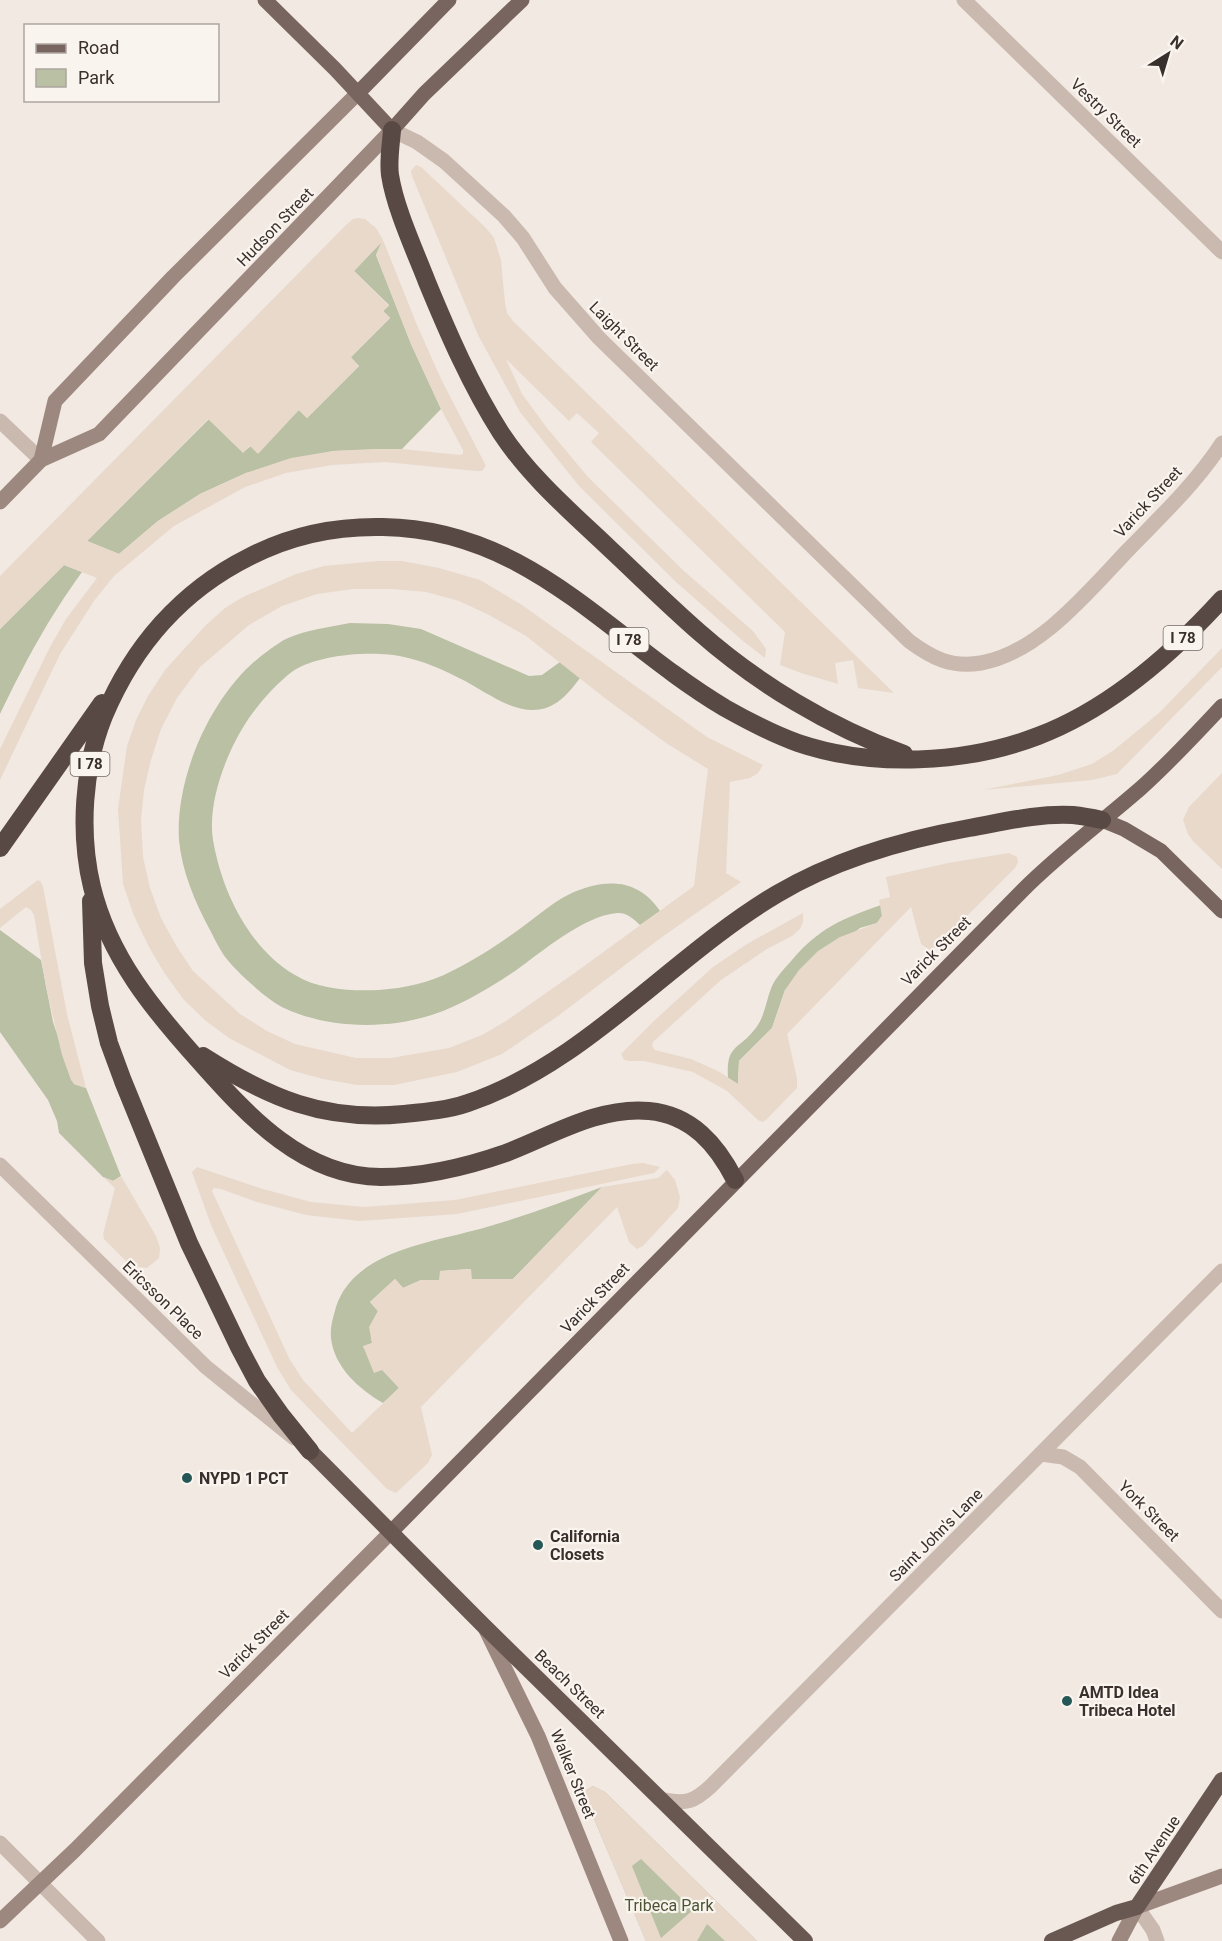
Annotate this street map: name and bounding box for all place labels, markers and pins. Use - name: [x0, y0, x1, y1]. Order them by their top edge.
- place label: NYPD 1 PCT: [199, 1469, 288, 1488]
- marker: NYPD 1 PCT: [180, 1471, 194, 1485]
- place label: California Closets: [550, 1527, 620, 1564]
- marker: California Closets: [531, 1538, 545, 1552]
- place label: AMTD Idea Tribeca Hotel: [1079, 1683, 1176, 1720]
- marker: AMTD Idea Tribeca Hotel: [1060, 1694, 1074, 1708]

